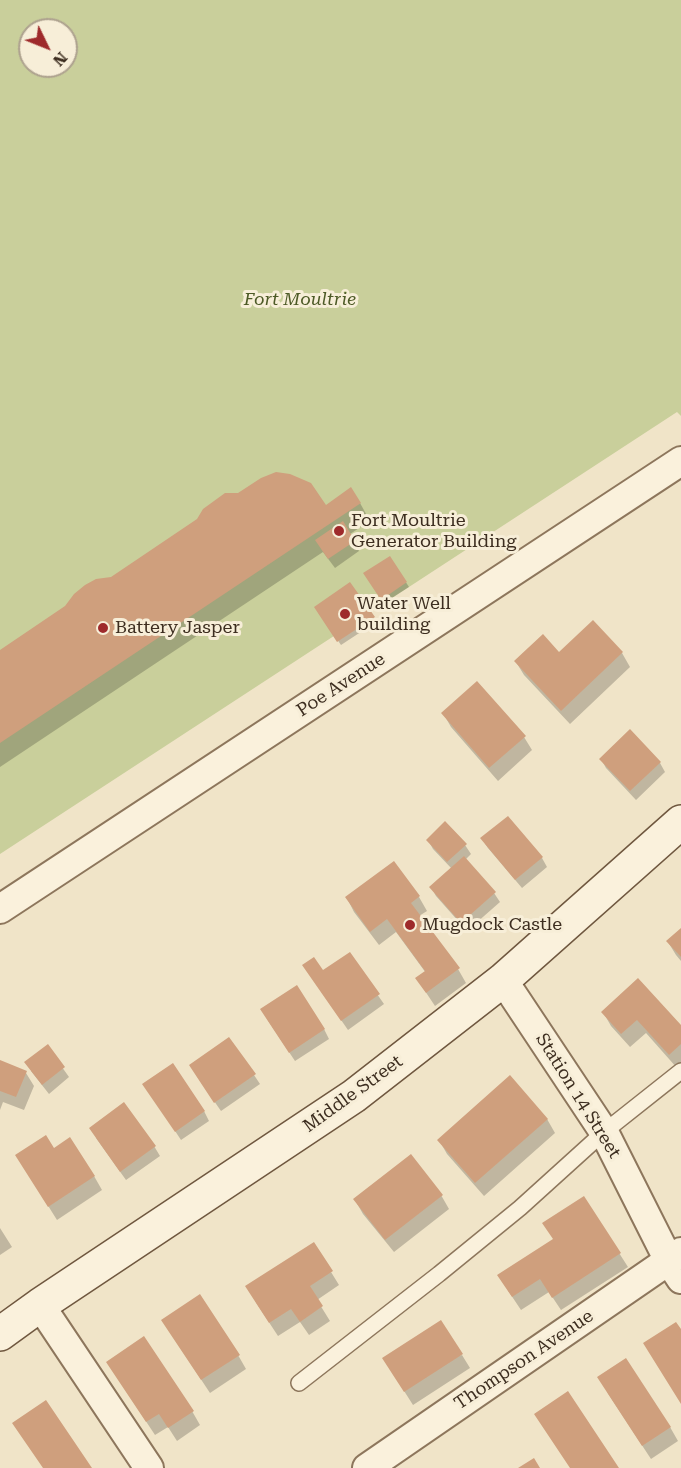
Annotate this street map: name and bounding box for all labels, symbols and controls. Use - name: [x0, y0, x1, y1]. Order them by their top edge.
- north arrow: [18, 18, 78, 78]
- text: N: [49, 48, 71, 70]
- park label: Fort Moultrie: [244, 289, 356, 311]
- place label: Fort Moultrie Generator Building: [351, 510, 517, 552]
- marker: Fort Moultrie Generator Building: [332, 524, 346, 538]
- place label: Water Well building: [357, 593, 451, 636]
- marker: Water Well building: [338, 607, 352, 621]
- place label: Battery Jasper: [115, 617, 240, 639]
- marker: Battery Jasper: [96, 621, 110, 635]
- street label: Poe Avenue: [293, 648, 389, 722]
- place label: Mugdock Castle: [422, 914, 562, 936]
- marker: Mugdock Castle: [403, 918, 417, 932]
- street label: Station 14 Street: [531, 1029, 625, 1163]
- street label: Middle Street: [299, 1051, 407, 1137]
- street label: Thompson Avenue: [450, 1305, 598, 1415]

